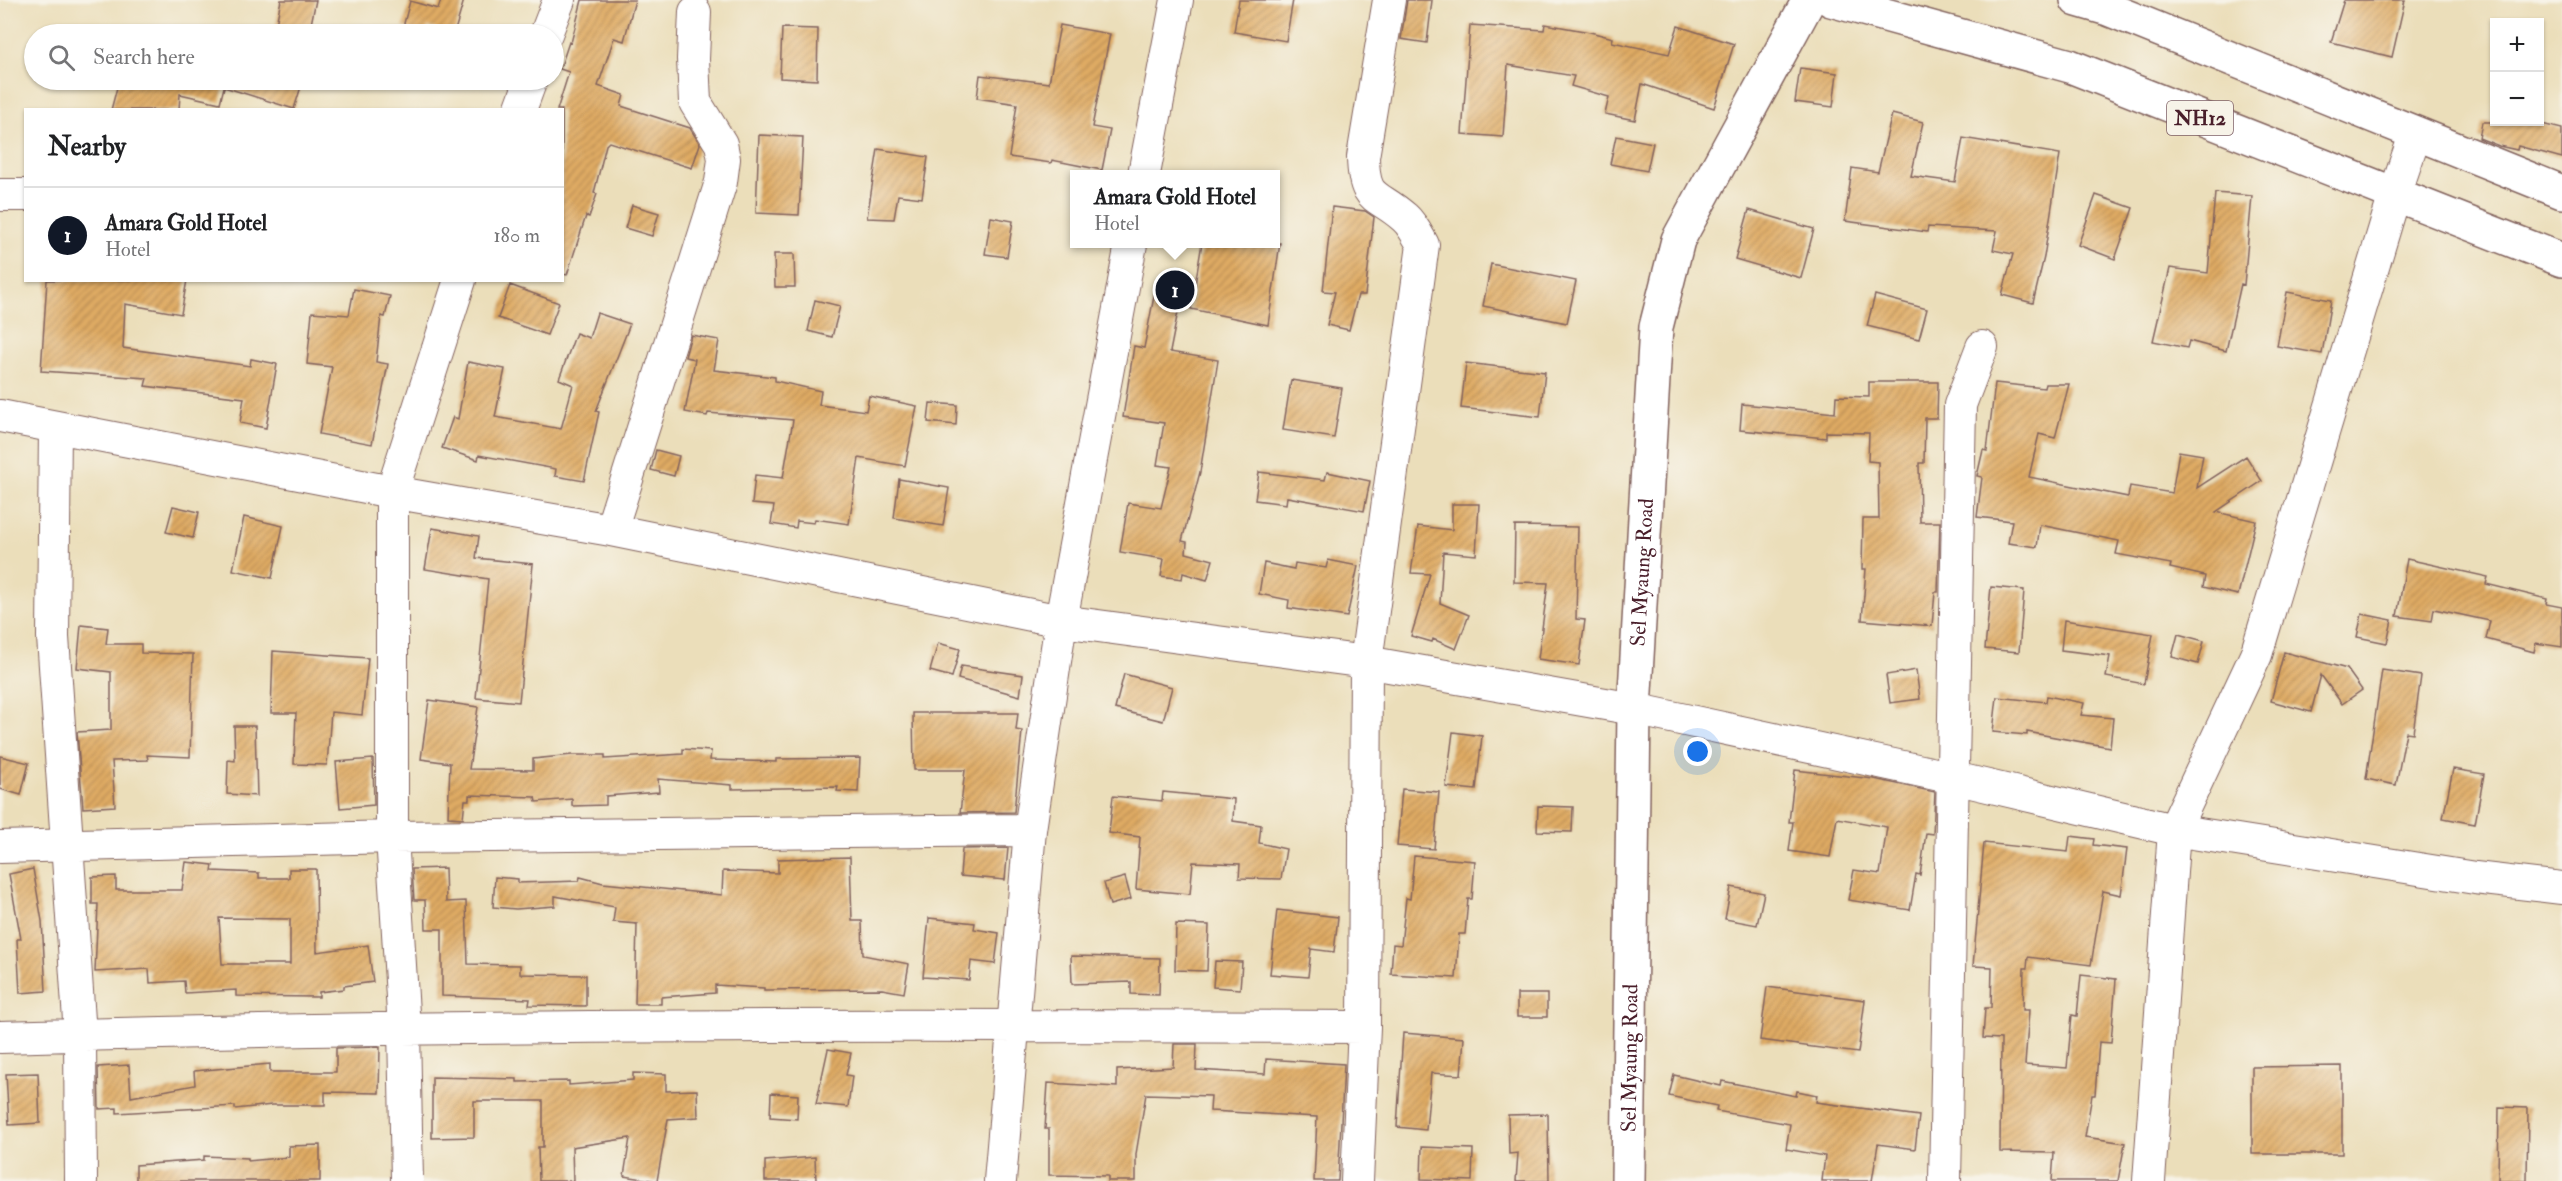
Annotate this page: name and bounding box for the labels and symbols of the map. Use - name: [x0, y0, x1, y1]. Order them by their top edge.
- road number: NH12: [2167, 101, 2233, 135]
- pin: 1: [1156, 268, 1194, 312]
- street label: Sel Myaung Road: [1624, 497, 1660, 647]
- your location: [1683, 737, 1712, 766]
- street label: Sel Myaung Road: [1615, 983, 1644, 1132]

